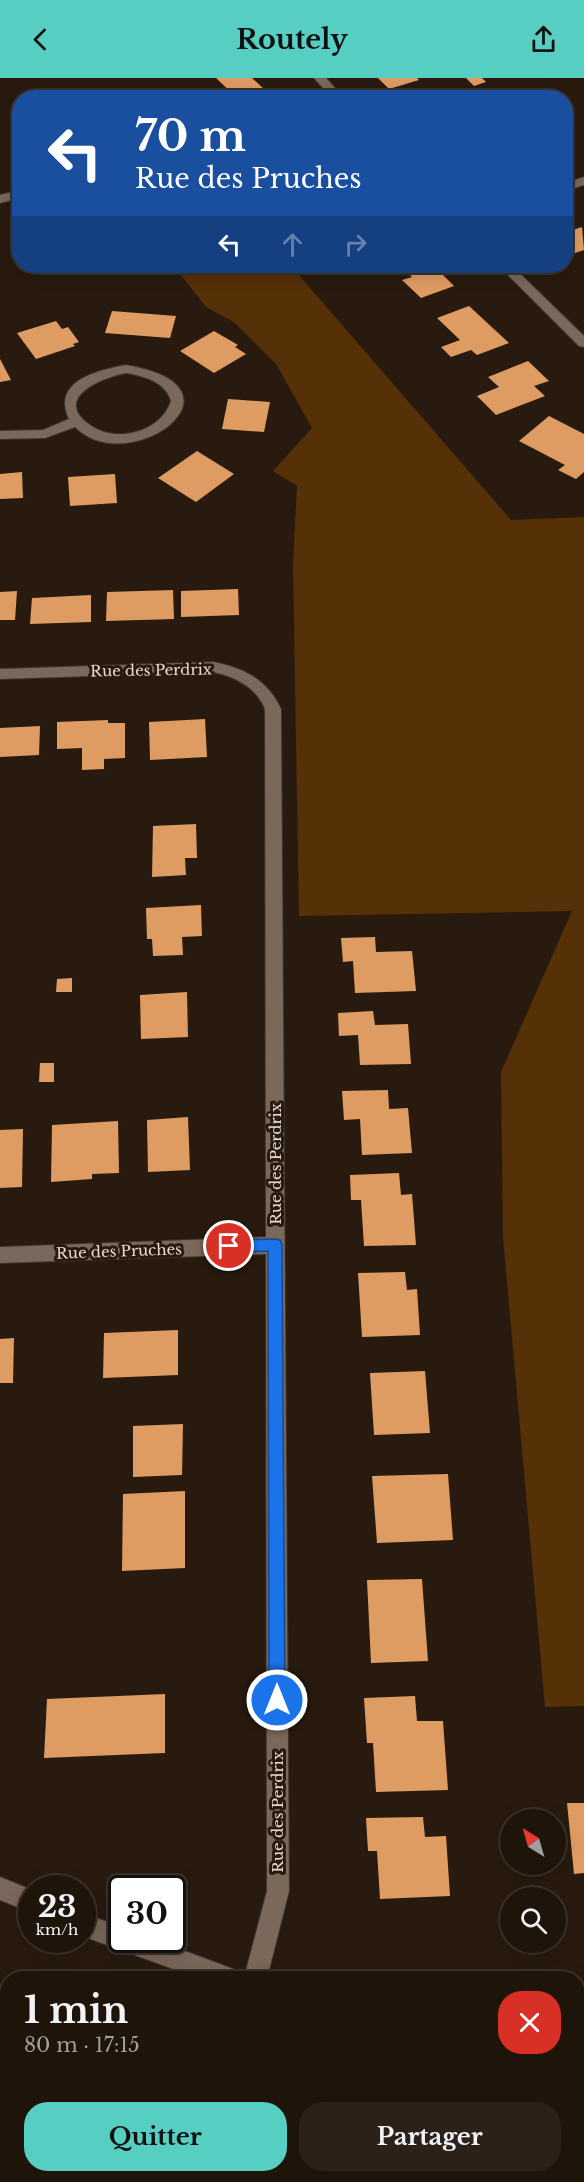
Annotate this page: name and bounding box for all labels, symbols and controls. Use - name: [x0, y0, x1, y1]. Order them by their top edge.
- icon: back: [24, 23, 57, 56]
- text: Routely: [236, 23, 348, 56]
- icon: share: [527, 23, 560, 56]
- text: 70 m: [135, 110, 246, 162]
- icon: left: [36, 114, 114, 192]
- text: Rue des Pruches: [135, 162, 362, 195]
- icon: left: [213, 228, 246, 261]
- icon: ahead: [276, 228, 309, 261]
- icon: right: [339, 228, 372, 261]
- street label: Rue des Perdrix: [90, 659, 212, 681]
- street label: Rue des Perdrix: [266, 1103, 285, 1225]
- pin: [203, 1220, 254, 1271]
- icon: arrive: [212, 1229, 245, 1262]
- street label: Rue des Pruches: [56, 1239, 182, 1263]
- position arrow: [245, 1668, 309, 1732]
- street label: Rue des Perdrix: [268, 1751, 287, 1873]
- north arrow: [500, 1809, 566, 1875]
- map controls: [500, 1809, 566, 1953]
- speed limit sign: 30: [108, 1875, 186, 1953]
- button: search: [500, 1887, 566, 1953]
- text: 23: [38, 1888, 76, 1925]
- text: km/h: [36, 1920, 78, 1939]
- text: 1 min: [24, 1988, 128, 2033]
- button: close: [498, 1991, 561, 2054]
- text: 80 m · 17:15: [24, 2033, 140, 2057]
- button: Quitter: [24, 2102, 287, 2171]
- button: Partager: [299, 2102, 561, 2171]

